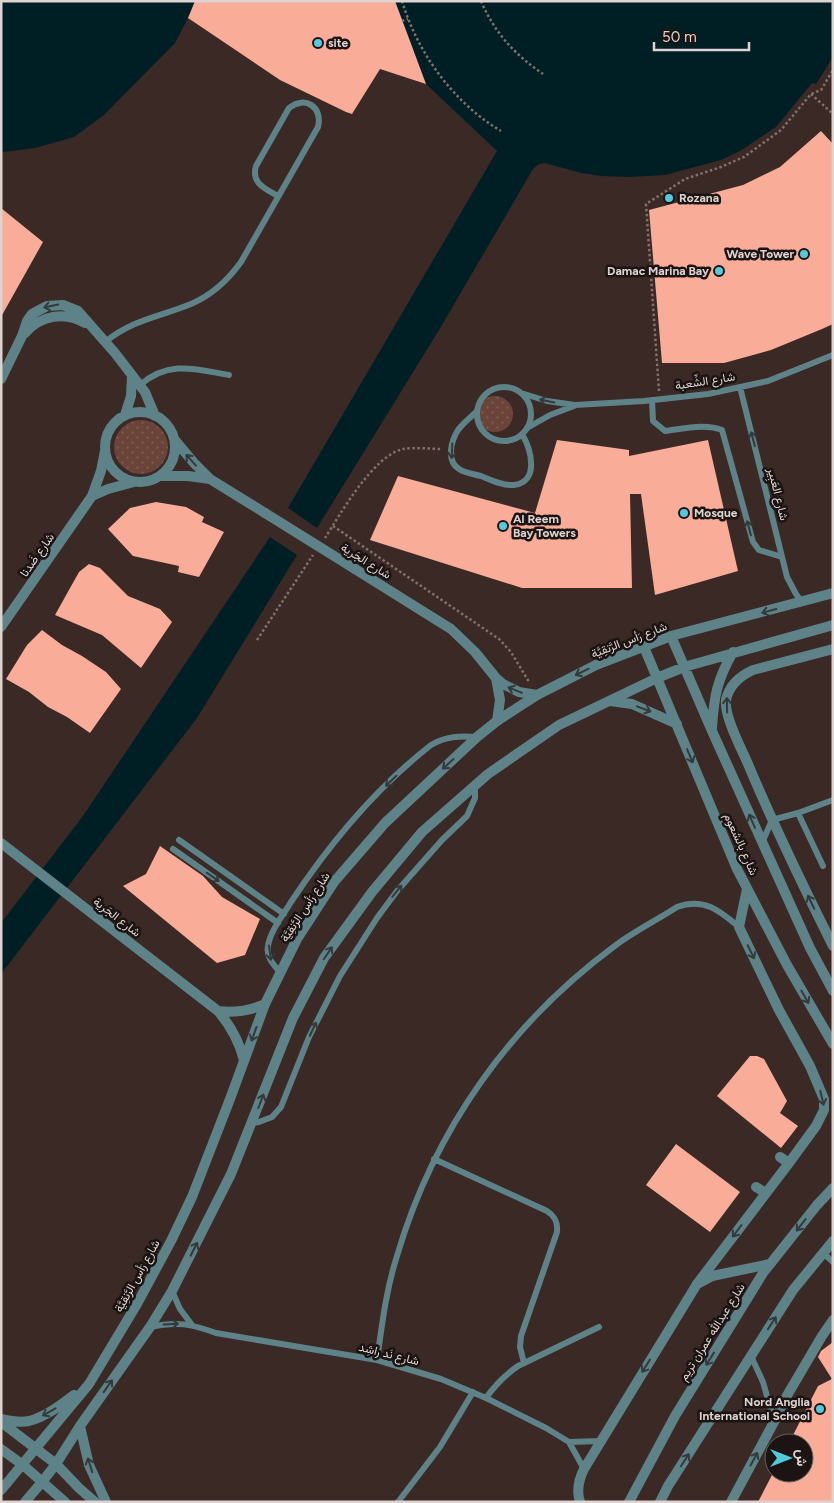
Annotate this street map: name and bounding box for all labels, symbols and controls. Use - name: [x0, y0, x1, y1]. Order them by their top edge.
- scale bar: [654, 20, 749, 52]
- text: 50 m: [662, 28, 697, 46]
- place label: site: [328, 36, 348, 50]
- marker: site: [312, 37, 324, 49]
- place label: Rozana: [679, 191, 719, 205]
- marker: Rozana: [663, 192, 675, 204]
- place label: Wave Tower: [727, 247, 794, 261]
- marker: Wave Tower: [798, 248, 810, 260]
- place label: Damac Marina Bay: [607, 264, 709, 278]
- marker: Damac Marina Bay: [713, 265, 725, 277]
- one-way arrow: [43, 302, 59, 312]
- street label: شارع الشِّعبة: [674, 368, 736, 395]
- one-way arrow: [540, 396, 556, 405]
- one-way arrow: [748, 432, 757, 448]
- one-way arrow: [447, 442, 456, 458]
- one-way arrow: [186, 453, 197, 466]
- street label: شارع العَبِير: [763, 465, 791, 522]
- place label: Mosque: [694, 506, 738, 520]
- marker: Mosque: [678, 507, 690, 519]
- place label: Al Reem Bay Towers: [513, 512, 576, 540]
- marker: Al Reem Bay Towers: [497, 520, 509, 532]
- one-way arrow: [743, 520, 753, 536]
- street label: شارع ضَدنا: [17, 530, 59, 581]
- street label: شارع الجَرية: [337, 540, 394, 584]
- one-way arrow: [761, 606, 777, 616]
- street label: شارع رَأس الرَّنقِيَّة: [589, 619, 670, 663]
- one-way arrow: [575, 668, 590, 678]
- one-way arrow: [508, 684, 523, 694]
- one-way arrow: [722, 698, 732, 714]
- one-way arrow: [636, 705, 651, 715]
- one-way arrow: [686, 748, 695, 763]
- one-way arrow: [442, 758, 455, 769]
- one-way arrow: [385, 775, 398, 787]
- street label: شارع بالشعوم: [719, 811, 761, 878]
- one-way arrow: [747, 814, 756, 829]
- street label: شارع رَأس الرَّنقِيَّة: [277, 869, 334, 946]
- one-way arrow: [205, 872, 219, 882]
- one-way arrow: [392, 885, 403, 898]
- street label: شارع الجَرية: [89, 894, 143, 941]
- one-way arrow: [806, 895, 816, 910]
- one-way arrow: [747, 944, 757, 959]
- one-way arrow: [265, 945, 275, 961]
- one-way arrow: [323, 946, 333, 960]
- one-way arrow: [801, 990, 811, 1004]
- one-way arrow: [308, 1022, 318, 1037]
- one-way arrow: [249, 1026, 258, 1042]
- one-way arrow: [818, 1089, 827, 1105]
- one-way arrow: [257, 1094, 266, 1109]
- one-way arrow: [796, 1218, 807, 1231]
- one-way arrow: [732, 1224, 742, 1238]
- street label: شارع رَأس الرَّنقِيَّة: [111, 1237, 164, 1315]
- one-way arrow: [190, 1242, 199, 1257]
- street label: شارع عبدالله عمران تريم: [676, 1281, 749, 1384]
- one-way arrow: [767, 1316, 778, 1330]
- one-way arrow: [163, 1319, 179, 1328]
- street label: شارع نَد راشِد: [357, 1340, 421, 1370]
- one-way arrow: [705, 1351, 715, 1365]
- one-way arrow: [641, 1359, 651, 1373]
- one-way arrow: [103, 1380, 113, 1394]
- place label: Nord Anglia International School: [699, 1395, 810, 1423]
- marker: Nord Anglia International School: [814, 1403, 826, 1415]
- one-way arrow: [42, 1407, 56, 1417]
- north arrow: [764, 1433, 814, 1483]
- text: ش: [793, 1450, 810, 1467]
- one-way arrow: [750, 1452, 759, 1467]
- one-way arrow: [680, 1453, 690, 1467]
- one-way arrow: [85, 1458, 94, 1474]

